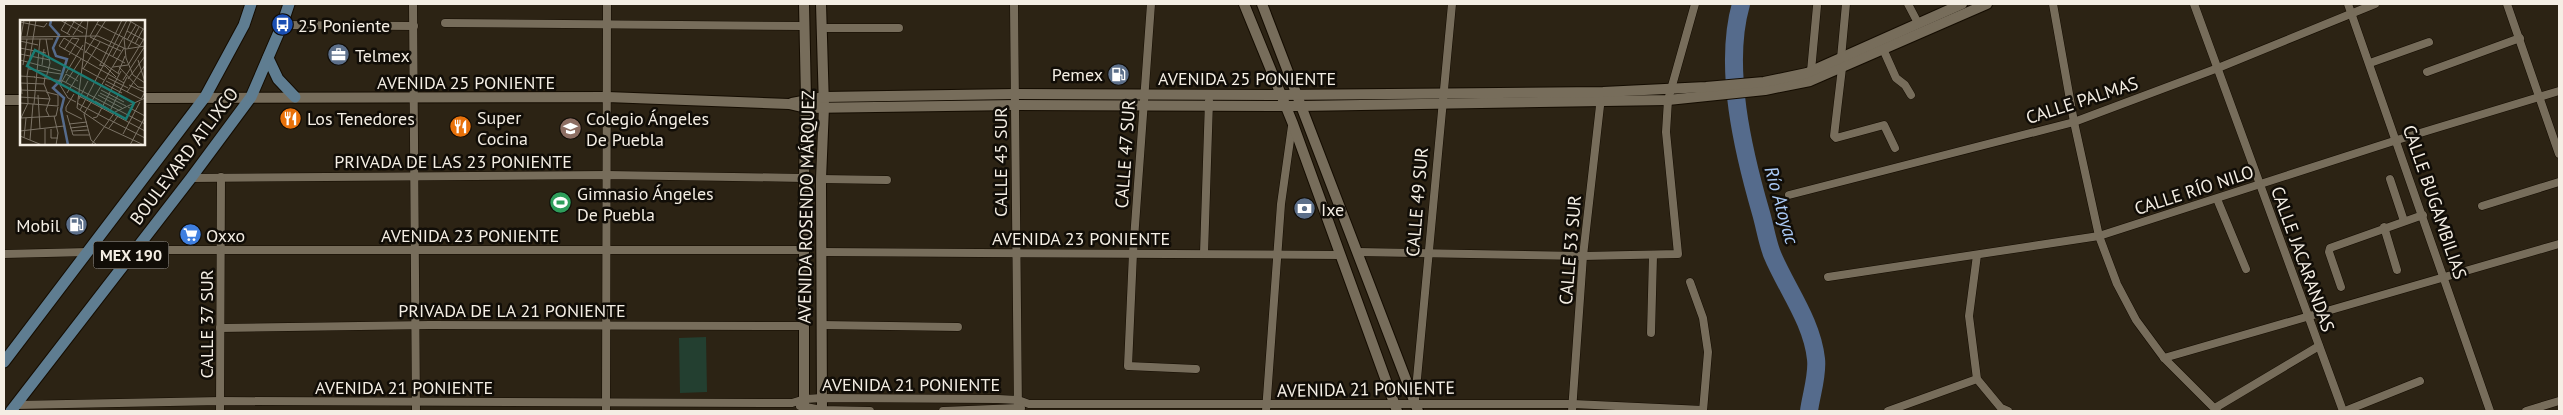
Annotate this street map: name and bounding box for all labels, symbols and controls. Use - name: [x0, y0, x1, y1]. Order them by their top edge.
- bus stop icon: 25 Poniente: [270, 13, 294, 37]
- place label: 25 Poniente: [298, 14, 390, 37]
- inset map: [20, 20, 145, 145]
- office icon: Telmex: [327, 43, 351, 67]
- place label: Telmex: [355, 44, 410, 67]
- fuel station icon: Pemex: [1107, 62, 1131, 86]
- place label: Pemex: [1052, 63, 1103, 86]
- street label: AVENIDA 25 PONIENTE: [1158, 67, 1336, 90]
- street label: AVENIDA 25 PONIENTE: [377, 71, 555, 94]
- street label: CALLE PALMAS: [2023, 71, 2141, 129]
- street label: BOULEVARD ATLIXCO: [125, 83, 243, 229]
- street label: AVENIDA ROSENDO MÁRQUEZ: [792, 90, 820, 324]
- street label: CALLE 47 SUR: [1110, 99, 1140, 209]
- restaurant icon: Los Tenedores: [279, 106, 303, 130]
- place label: Super Cocina: [477, 106, 528, 150]
- place label: Los Tenedores: [307, 107, 415, 130]
- place label: Colegio Ángeles De Puebla: [586, 107, 709, 151]
- street label: CALLE 45 SUR: [989, 107, 1012, 217]
- restaurant icon: Super Cocina: [449, 115, 473, 139]
- school or university icon: Colegio Ángeles De Puebla: [558, 116, 582, 140]
- street label: CALLE BUGAMBILIAS: [2398, 122, 2472, 282]
- street label: CALLE 49 SUR: [1401, 146, 1433, 258]
- street label: PRIVADA DE LAS 23 PONIENTE: [334, 150, 572, 173]
- street label: CALLE RÍO NILO: [2131, 160, 2257, 220]
- water label: Río Atoyac: [1759, 163, 1805, 248]
- place label: Gimnasio Ángeles De Puebla: [577, 182, 714, 226]
- street label: CALLE JACARANDAS: [2266, 183, 2340, 335]
- sports icon: Gimnasio Ángeles De Puebla: [549, 191, 573, 215]
- street label: CALLE 53 SUR: [1554, 194, 1586, 306]
- bank icon: Ixe: [1293, 197, 1317, 221]
- place label: Ixe: [1321, 198, 1344, 221]
- fuel station icon: Mobil: [64, 213, 88, 237]
- place label: Mobil: [16, 214, 61, 237]
- supermarket icon: Oxxo: [178, 223, 202, 247]
- place label: Oxxo: [206, 224, 245, 247]
- street label: AVENIDA 23 PONIENTE: [381, 224, 559, 247]
- street label: AVENIDA 23 PONIENTE: [992, 227, 1170, 250]
- road number: MEX 190: [94, 242, 168, 268]
- street label: CALLE 37 SUR: [195, 269, 218, 378]
- street label: PRIVADA DE LA 21 PONIENTE: [398, 299, 626, 322]
- street label: AVENIDA 21 PONIENTE: [822, 373, 1000, 396]
- street label: AVENIDA 21 PONIENTE: [315, 376, 493, 399]
- street label: AVENIDA 21 PONIENTE: [1277, 376, 1455, 402]

